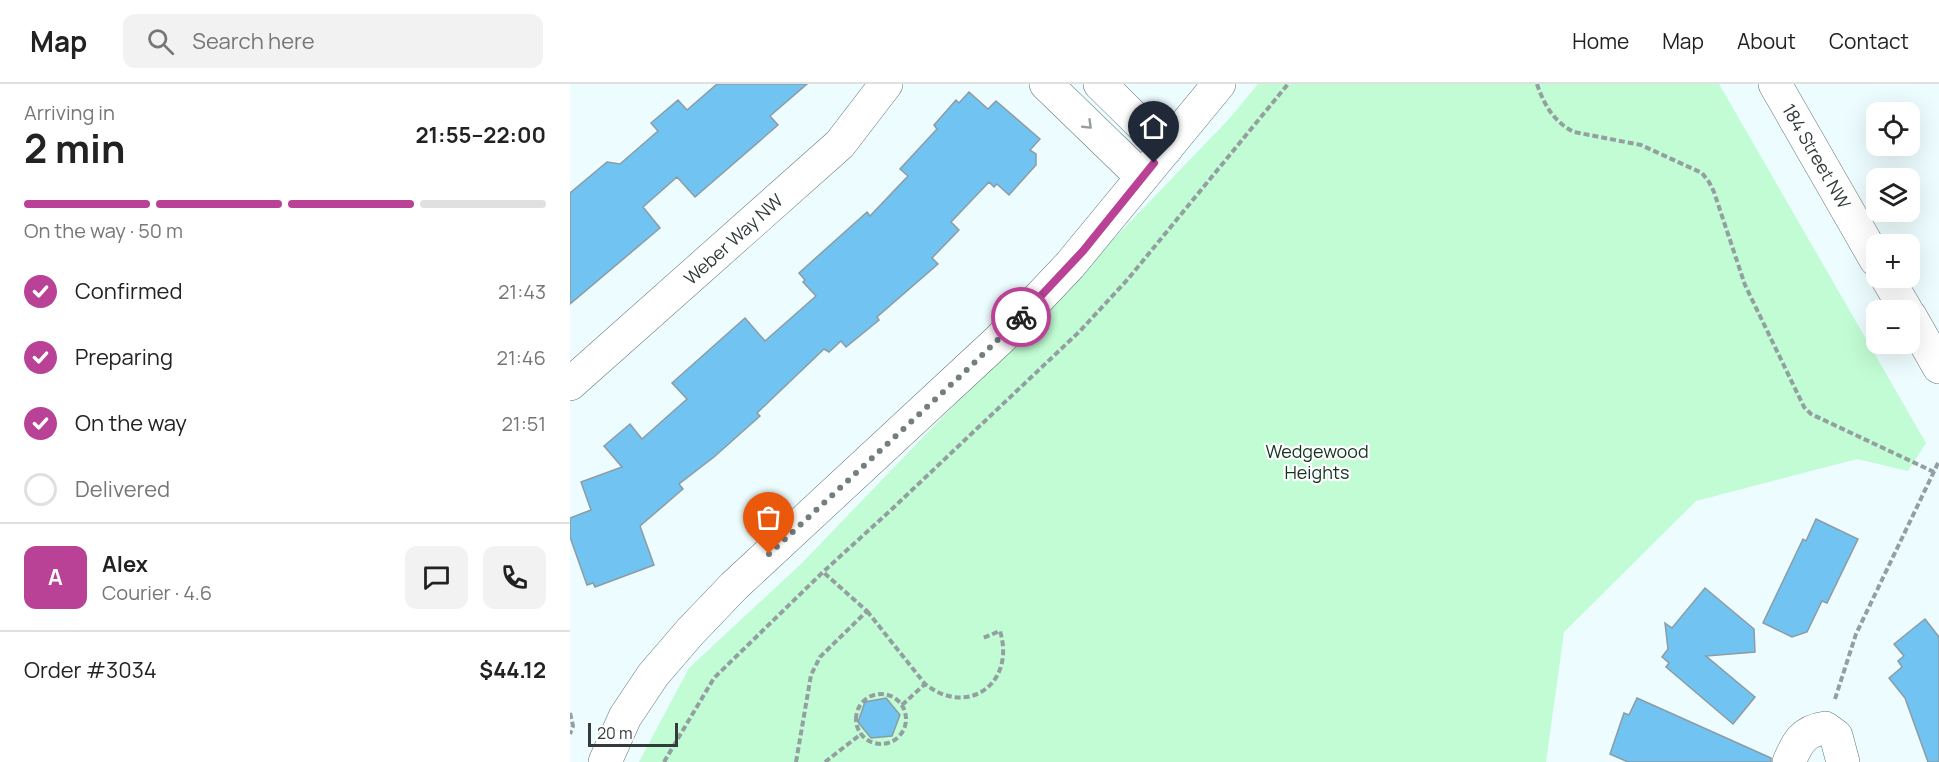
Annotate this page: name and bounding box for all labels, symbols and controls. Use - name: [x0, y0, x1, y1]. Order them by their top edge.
- search box: [123, 14, 543, 68]
- text: Map: [30, 22, 87, 60]
- icon: search: [144, 25, 177, 58]
- text: Search here: [192, 26, 315, 56]
- text: Home: [1572, 27, 1629, 55]
- text: Map: [1662, 27, 1704, 55]
- text: About: [1737, 27, 1796, 55]
- text: Contact: [1829, 27, 1909, 55]
- text: Arriving in: [24, 99, 115, 126]
- street label: 184 Street NW: [1777, 99, 1857, 213]
- pin: [1128, 101, 1179, 163]
- map controls: [1866, 102, 1920, 354]
- button: locate: [1866, 102, 1920, 156]
- icon: home: [1137, 110, 1170, 143]
- one-way arrow: [1081, 117, 1092, 128]
- text: 21:55–22:00: [415, 120, 546, 150]
- text: 2 min: [24, 121, 125, 175]
- button: layers: [1866, 168, 1920, 222]
- street label: Weber Way NW: [678, 188, 788, 290]
- text: On the way · 50 m: [24, 217, 183, 244]
- button: +: [1866, 234, 1920, 288]
- icon: check: [24, 275, 57, 308]
- text: Confirmed: [75, 276, 183, 306]
- text: 21:43: [498, 278, 546, 305]
- courier: [991, 287, 1051, 347]
- button: −: [1866, 300, 1920, 354]
- icon: bike: [1005, 301, 1038, 334]
- icon: check: [24, 341, 57, 374]
- text: Preparing: [75, 342, 173, 372]
- text: 21:46: [497, 344, 546, 371]
- icon: check: [24, 407, 57, 440]
- text: On the way: [75, 408, 187, 438]
- text: 21:51: [501, 410, 546, 437]
- park label: Wedgewood Heights: [1265, 439, 1369, 484]
- text: Delivered: [75, 474, 170, 504]
- pin: [743, 492, 794, 554]
- icon: bag: [752, 501, 785, 534]
- button: chat: [405, 546, 468, 609]
- button: phone: [483, 546, 546, 609]
- text: Alex: [102, 549, 148, 579]
- text: A: [48, 562, 63, 592]
- text: Courier · 4.6: [102, 579, 212, 606]
- text: Order #3034: [24, 655, 157, 685]
- text: $44.12: [479, 655, 546, 685]
- scale bar: [588, 720, 678, 748]
- text: 20 m: [597, 722, 633, 744]

